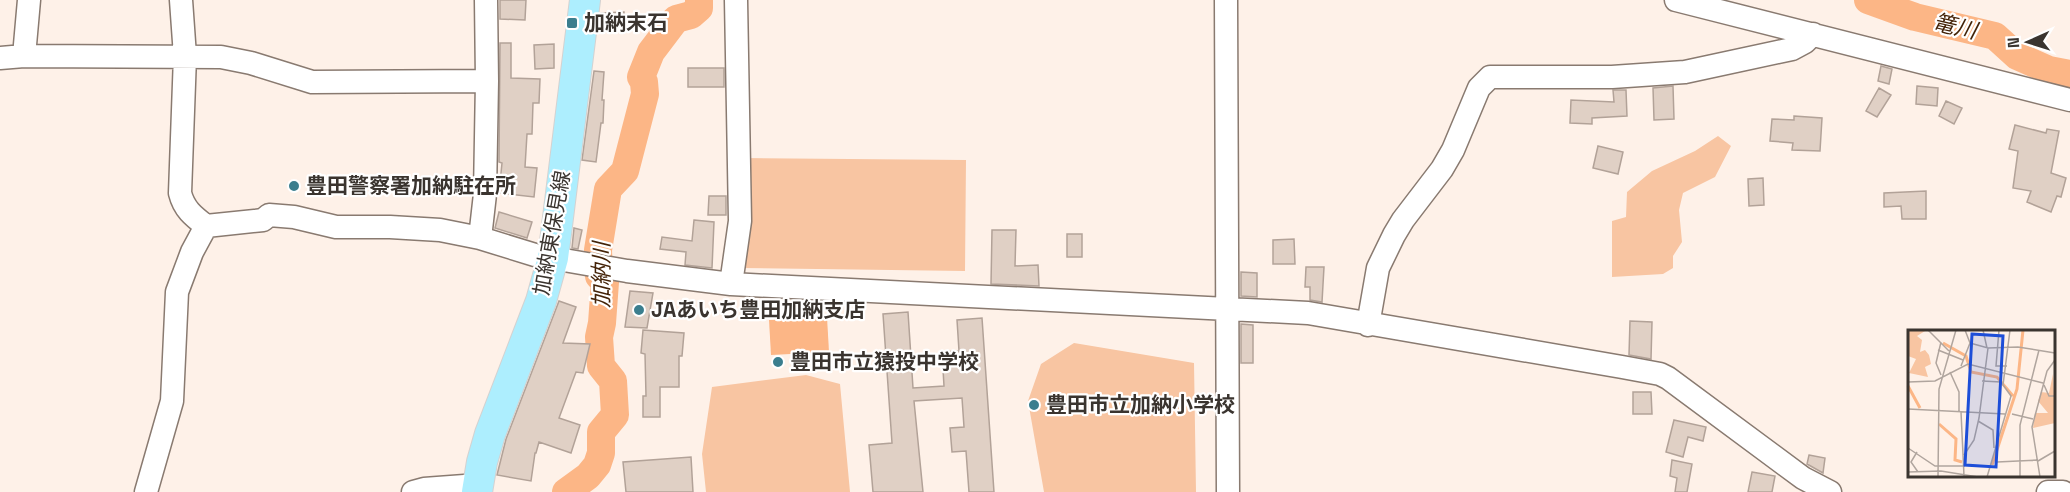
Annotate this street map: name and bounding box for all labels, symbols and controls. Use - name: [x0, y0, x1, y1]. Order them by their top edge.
- water label: 篭川: [1930, 7, 1982, 45]
- place label: 加納末石: [584, 9, 668, 36]
- north arrow: [1998, 12, 2058, 72]
- marker: 加納末石: [565, 16, 579, 30]
- text: N: [2003, 37, 2024, 49]
- street label: 加納東保見線: [527, 169, 576, 297]
- place label: 豊田警察署加納駐在所: [306, 172, 516, 199]
- marker: 豊田警察署加納駐在所: [287, 179, 301, 193]
- water label: 加納川: [587, 240, 615, 308]
- place label: JAあいち豊田加納支店: [651, 296, 865, 323]
- marker: JAあいち豊田加納支店: [632, 303, 646, 317]
- inset map: [1908, 330, 2055, 477]
- place label: 豊田市立猿投中学校: [790, 348, 979, 375]
- marker: 豊田市立猿投中学校: [771, 355, 785, 369]
- place label: 豊田市立加納小学校: [1046, 391, 1235, 418]
- marker: 豊田市立加納小学校: [1027, 398, 1041, 412]

